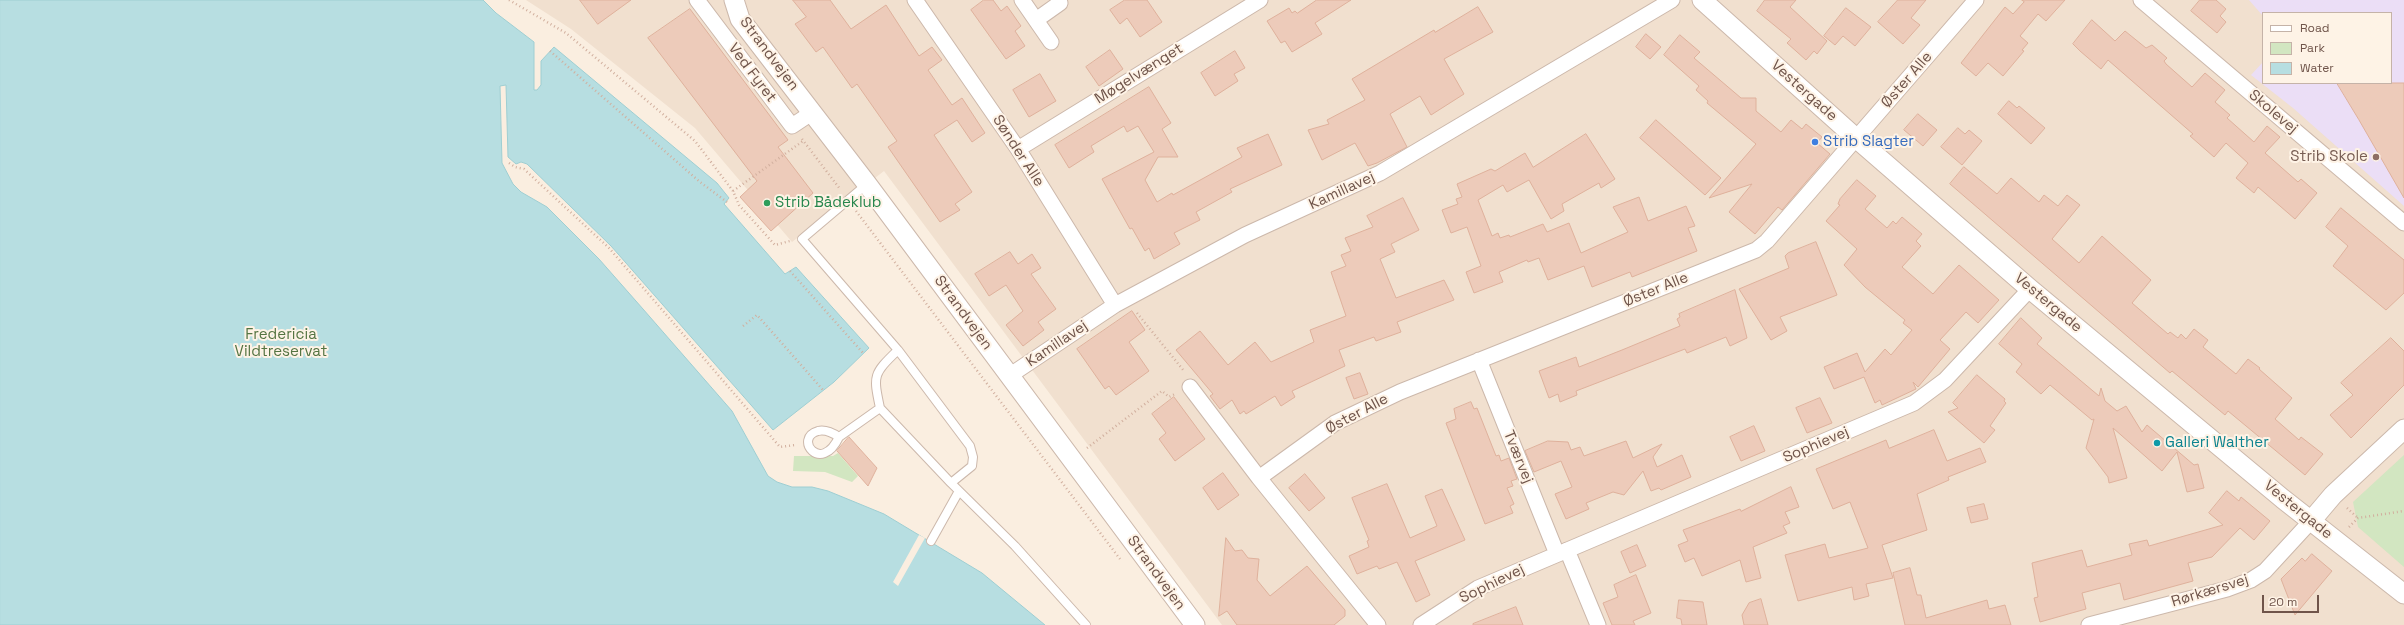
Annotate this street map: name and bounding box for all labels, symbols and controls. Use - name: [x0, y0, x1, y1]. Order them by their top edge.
- legend: [2262, 12, 2392, 84]
- street label: Strandvejen: [736, 14, 802, 94]
- text: Road: [2300, 20, 2329, 36]
- street label: Ved Fyret: [724, 40, 780, 106]
- street label: Møgelvænget: [1092, 40, 1186, 108]
- text: Park: [2300, 40, 2325, 56]
- street label: Øster Alle: [1878, 48, 1936, 112]
- street label: Vestergade: [1767, 57, 1841, 125]
- text: Water: [2300, 60, 2334, 76]
- street label: Skolevej: [2245, 86, 2301, 138]
- street label: Sønder Alle: [988, 112, 1048, 190]
- place label: Strib Slagter: [1823, 133, 1914, 151]
- marker: Strib Slagter: [1810, 137, 1820, 147]
- place label: Strib Skole: [2290, 148, 2368, 166]
- marker: Strib Skole: [2371, 152, 2381, 162]
- street label: Kamillavej: [1306, 168, 1378, 214]
- place label: Strib Bådeklub: [775, 194, 881, 212]
- marker: Strib Bådeklub: [762, 198, 772, 208]
- street label: Øster Alle: [1621, 269, 1691, 311]
- street label: Vestergade: [2010, 269, 2086, 337]
- street label: Strandvejen: [930, 272, 996, 354]
- street label: Kamillavej: [1023, 317, 1091, 371]
- park label: Fredericia Vildtreservat: [235, 326, 327, 361]
- street label: Øster Alle: [1323, 390, 1391, 438]
- street label: Sophievej: [1780, 423, 1852, 467]
- street label: Tværvej: [1499, 428, 1537, 486]
- place label: Galleri Walther: [2165, 434, 2269, 452]
- marker: Galleri Walther: [2152, 438, 2162, 448]
- street label: Vestergade: [2260, 477, 2336, 543]
- street label: Strandvejen: [1123, 532, 1189, 614]
- street label: Sophievej: [1457, 561, 1527, 607]
- street label: Rørkærsvej: [2169, 571, 2251, 611]
- scale bar: [2264, 587, 2321, 613]
- text: 20 m: [2269, 594, 2297, 610]

